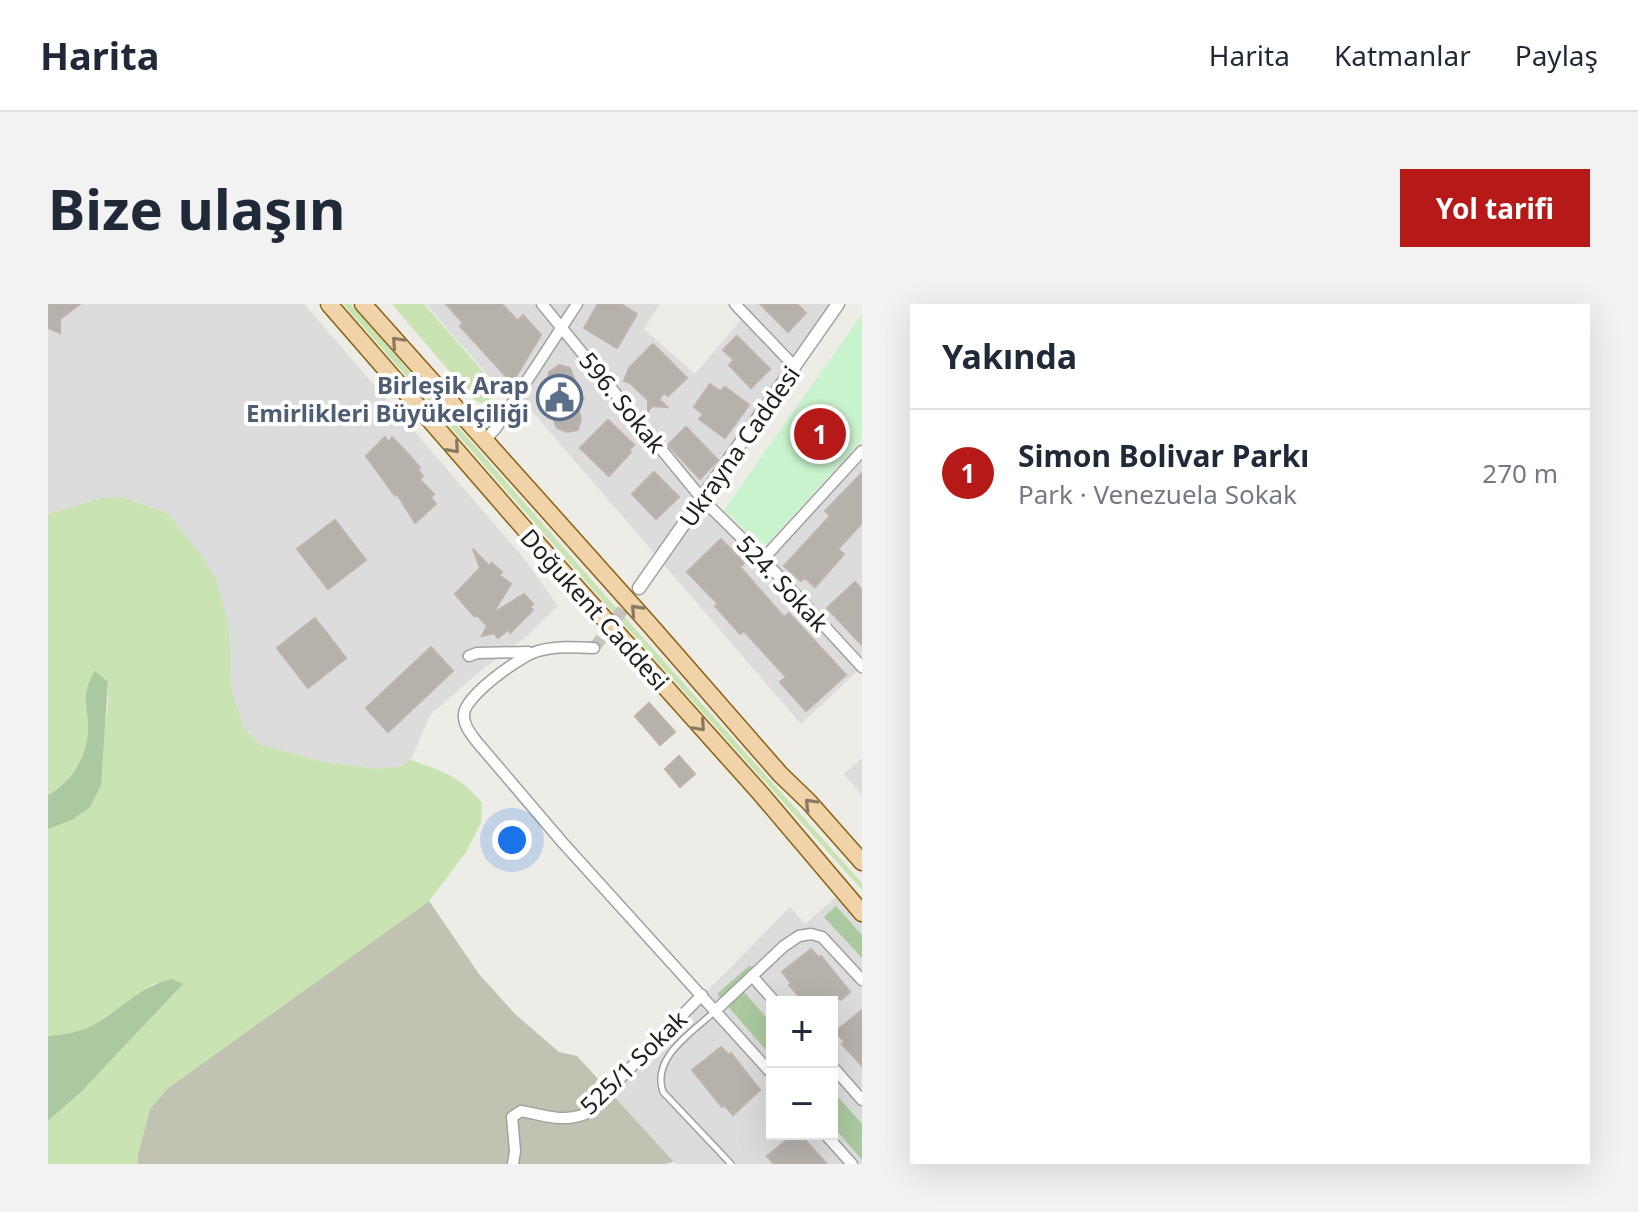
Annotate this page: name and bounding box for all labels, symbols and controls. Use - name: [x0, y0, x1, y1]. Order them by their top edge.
- text: Harita: [40, 29, 159, 81]
- text: Harita: [1209, 36, 1290, 74]
- text: Katmanlar: [1334, 36, 1471, 74]
- text: Paylaş: [1515, 36, 1598, 74]
- button: Yol tarifi: [1400, 169, 1590, 247]
- text: Bize ulaşın: [48, 170, 345, 246]
- text: Yakında: [942, 333, 1077, 379]
- one-way arrow: [392, 337, 406, 352]
- street label: 596. Sokak: [572, 345, 674, 459]
- street label: Ukrayna Caddesi: [671, 359, 807, 533]
- place label: Birleşik Arap Emirlikleri Büyükelçiliği: [246, 368, 529, 429]
- public building icon: Birleşik Arap Emirlikleri Büyükelçiliği: [536, 374, 584, 422]
- pin: 1: [794, 404, 846, 464]
- text: Simon Bolivar Parkı: [1018, 435, 1309, 476]
- one-way arrow: [444, 438, 459, 453]
- text: 1: [961, 455, 975, 491]
- text: 270 m: [1482, 455, 1558, 491]
- text: Park · Venezuela Sokak: [1018, 476, 1297, 512]
- street label: Doğukent Caddesi: [513, 521, 677, 697]
- street label: 524. Sokak: [730, 528, 836, 639]
- one-way arrow: [632, 605, 646, 620]
- one-way arrow: [690, 717, 705, 732]
- one-way arrow: [804, 799, 819, 813]
- your location: [492, 820, 532, 860]
- map controls: [766, 996, 838, 1140]
- button: +: [766, 996, 838, 1068]
- street label: 525/1 Sokak: [572, 1002, 694, 1121]
- button: −: [766, 1068, 838, 1140]

